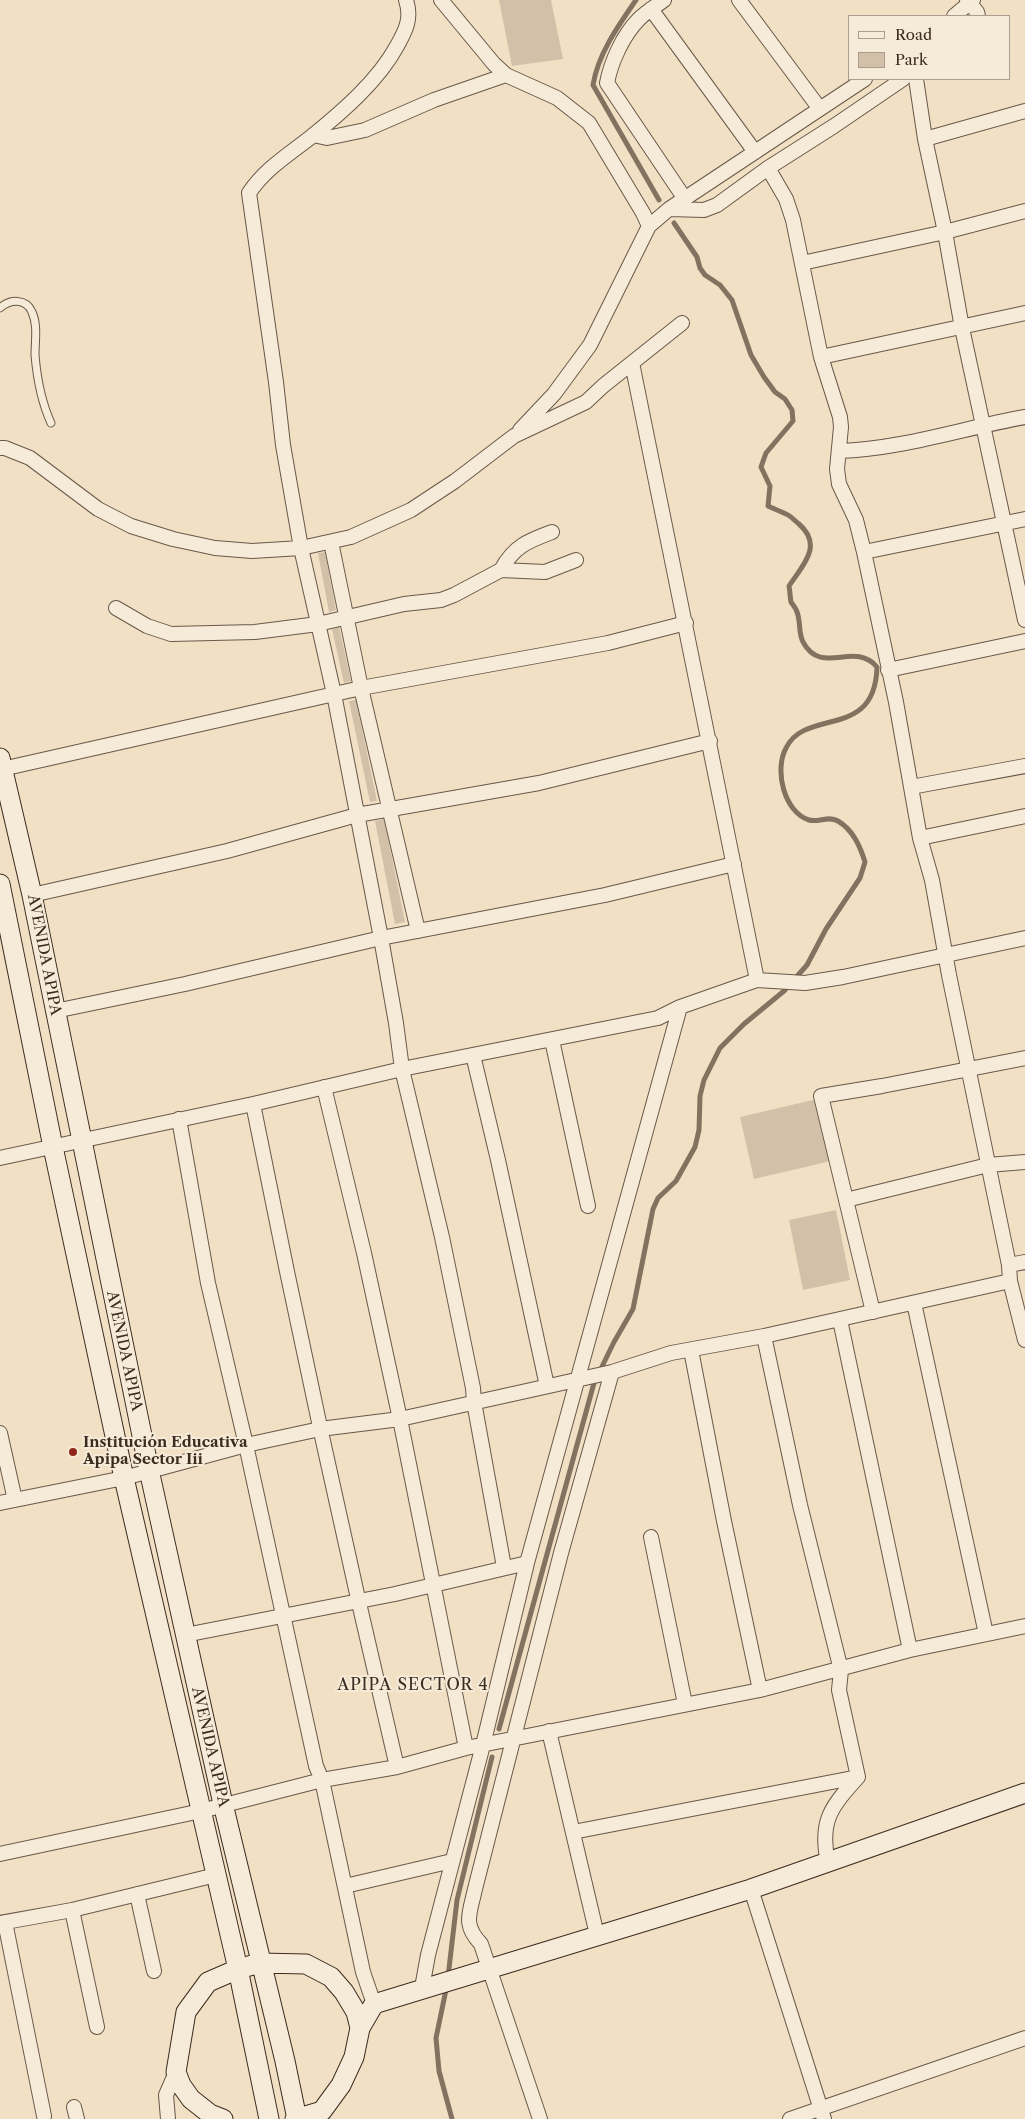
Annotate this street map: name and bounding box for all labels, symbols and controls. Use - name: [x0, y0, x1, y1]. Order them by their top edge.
- legend: [848, 15, 1010, 80]
- text: Road: [895, 25, 932, 44]
- text: Park: [895, 50, 928, 69]
- street label: AVENIDA APIPA: [23, 893, 65, 1017]
- street label: AVENIDA APIPA: [102, 1289, 146, 1413]
- place label: Institución Educativa Apipa Sector Iii: [83, 1434, 248, 1469]
- marker: Institución Educativa Apipa Sector Iii: [67, 1446, 79, 1458]
- district label: APIPA SECTOR 4: [336, 1675, 490, 1695]
- street label: AVENIDA APIPA: [187, 1685, 233, 1809]

